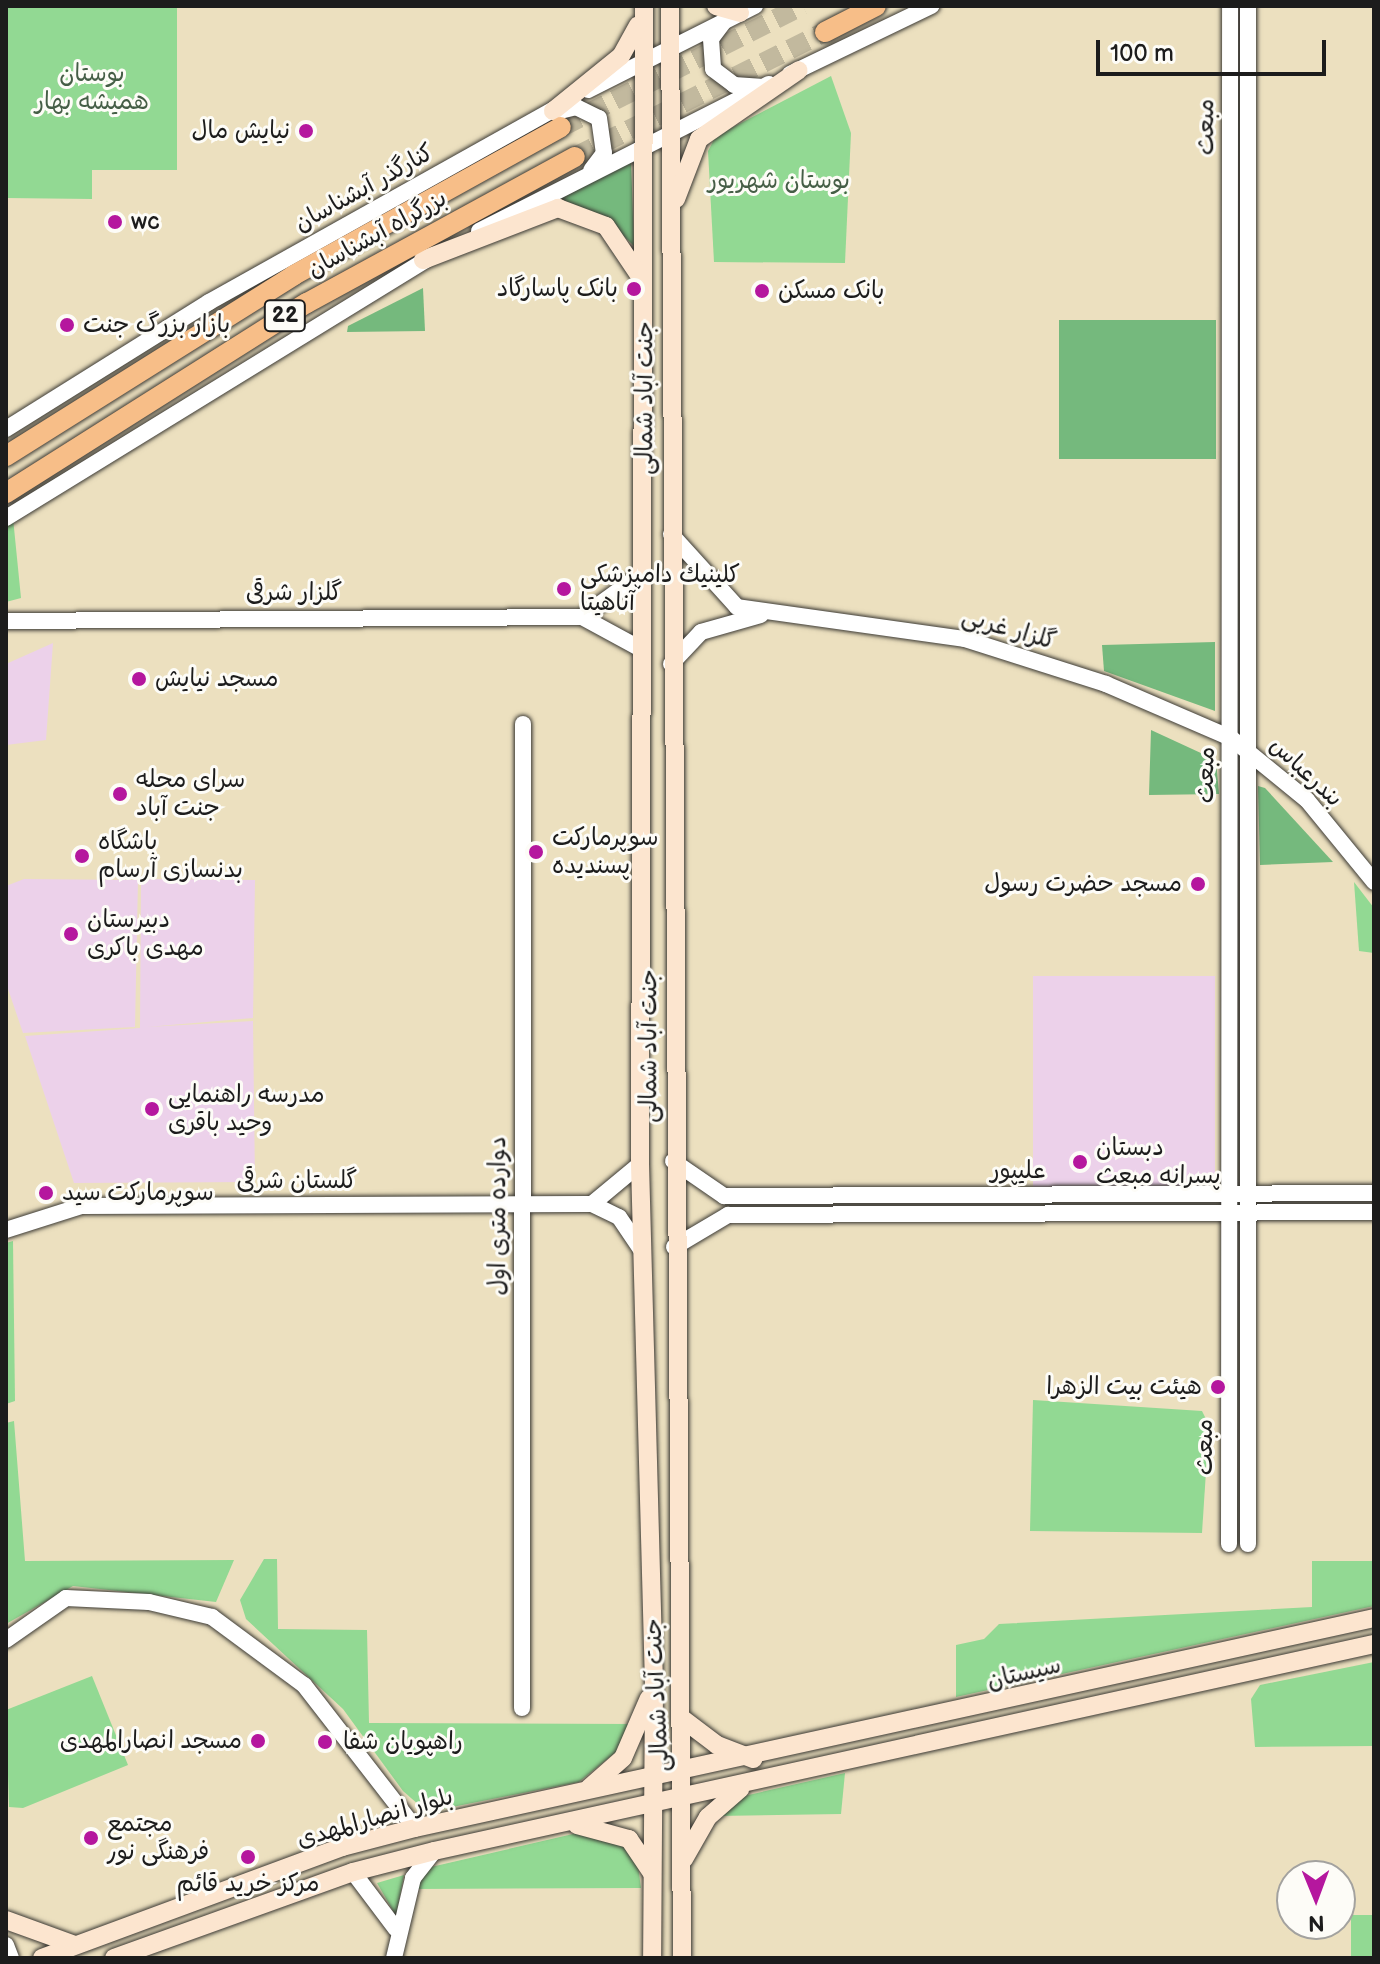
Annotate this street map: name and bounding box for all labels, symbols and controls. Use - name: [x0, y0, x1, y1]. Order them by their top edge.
- scale bar: [1100, 24, 1330, 74]
- text: 100 m: [1110, 39, 1174, 68]
- park label: بوستان همیشه بهار: [35, 60, 149, 116]
- street label: مبعث: [1192, 99, 1220, 155]
- place label: نیایش مال: [191, 117, 290, 145]
- marker: نیایش مال: [297, 122, 315, 140]
- street label: کنارگذر آبشناسان: [289, 138, 439, 238]
- park label: بوستان شهریور: [708, 167, 850, 195]
- street label: بزرگراه آبشناسان: [302, 184, 452, 284]
- place label: wc: [131, 208, 160, 236]
- marker: wc: [106, 213, 124, 231]
- place label: بانک پاسارگاد: [497, 275, 618, 303]
- place label: بانک مسکن: [778, 277, 885, 305]
- marker: بانک پاسارگاد: [625, 280, 643, 298]
- marker: بانک مسکن: [753, 282, 771, 300]
- road number: 22: [263, 298, 307, 334]
- place label: بازار بزرگ جنت: [83, 311, 230, 339]
- marker: بازار بزرگ جنت: [58, 316, 76, 334]
- street label: جنت آباد شمالی: [631, 321, 659, 475]
- place label: كلينيك دامپزشكی آناهيتا: [580, 561, 740, 617]
- street label: گلزار شرقی: [246, 579, 342, 607]
- marker: كلينيك دامپزشكی آناهيتا: [555, 580, 573, 598]
- street label: گلزار غربی: [959, 602, 1059, 656]
- place label: مسجد نیایش: [155, 665, 278, 693]
- marker: مسجد نیایش: [130, 670, 148, 688]
- street label: بندرعباس: [1264, 731, 1348, 813]
- street label: مبعث: [1191, 746, 1221, 804]
- place label: سرای محله جنت آباد: [136, 766, 245, 822]
- marker: سرای محله جنت آباد: [111, 785, 129, 803]
- place label: سوپرمارکت پسندیده: [552, 824, 658, 880]
- place label: باشگاه بدنسازی آرسام: [98, 828, 243, 884]
- marker: سوپرمارکت پسندیده: [527, 843, 545, 861]
- marker: باشگاه بدنسازی آرسام: [73, 847, 91, 865]
- place label: مسجد حضرت رسول: [984, 870, 1182, 898]
- marker: مسجد حضرت رسول: [1189, 875, 1207, 893]
- place label: دبیرستان مهدی باکری: [87, 906, 204, 962]
- marker: دبیرستان مهدی باکری: [62, 925, 80, 943]
- street label: جنت آباد شمالی: [635, 969, 663, 1123]
- place label: مدرسه راهنمایی وحید باقری: [168, 1081, 325, 1137]
- marker: مدرسه راهنمایی وحید باقری: [143, 1100, 161, 1118]
- place label: دبستان پسرانه مبعث: [1096, 1134, 1221, 1190]
- street label: دوارده متری اول: [484, 1136, 512, 1296]
- marker: دبستان پسرانه مبعث: [1071, 1153, 1089, 1171]
- street label: علیپور: [990, 1157, 1046, 1185]
- street label: گلستان شرقی: [237, 1167, 357, 1195]
- place label: سوپرمارکت سید: [62, 1179, 214, 1207]
- marker: سوپرمارکت سید: [37, 1184, 55, 1202]
- place label: هیئت بیت الزهرا: [1046, 1373, 1202, 1401]
- marker: هیئت بیت الزهرا: [1209, 1378, 1227, 1396]
- street label: مبعث: [1191, 1419, 1219, 1475]
- street label: جنت آباد شمالی: [639, 1618, 675, 1772]
- street label: سیستان: [984, 1651, 1064, 1695]
- place label: مسجد انصارالمهدی: [60, 1727, 242, 1755]
- place label: راهپویان شفا: [343, 1728, 463, 1756]
- marker: راهپویان شفا: [314, 1731, 336, 1753]
- marker: مسجد انصارالمهدی: [249, 1732, 267, 1750]
- street label: بلوار انصارالمهدی: [294, 1782, 456, 1854]
- place label: مجتمع فرهنگی نور: [107, 1810, 209, 1866]
- marker: مجتمع فرهنگی نور: [82, 1829, 100, 1847]
- marker: مرکز خرید قائم: [239, 1848, 257, 1866]
- north arrow: [1276, 1860, 1356, 1940]
- place label: مرکز خرید قائم: [177, 1870, 319, 1898]
- text: N: [1308, 1909, 1325, 1936]

